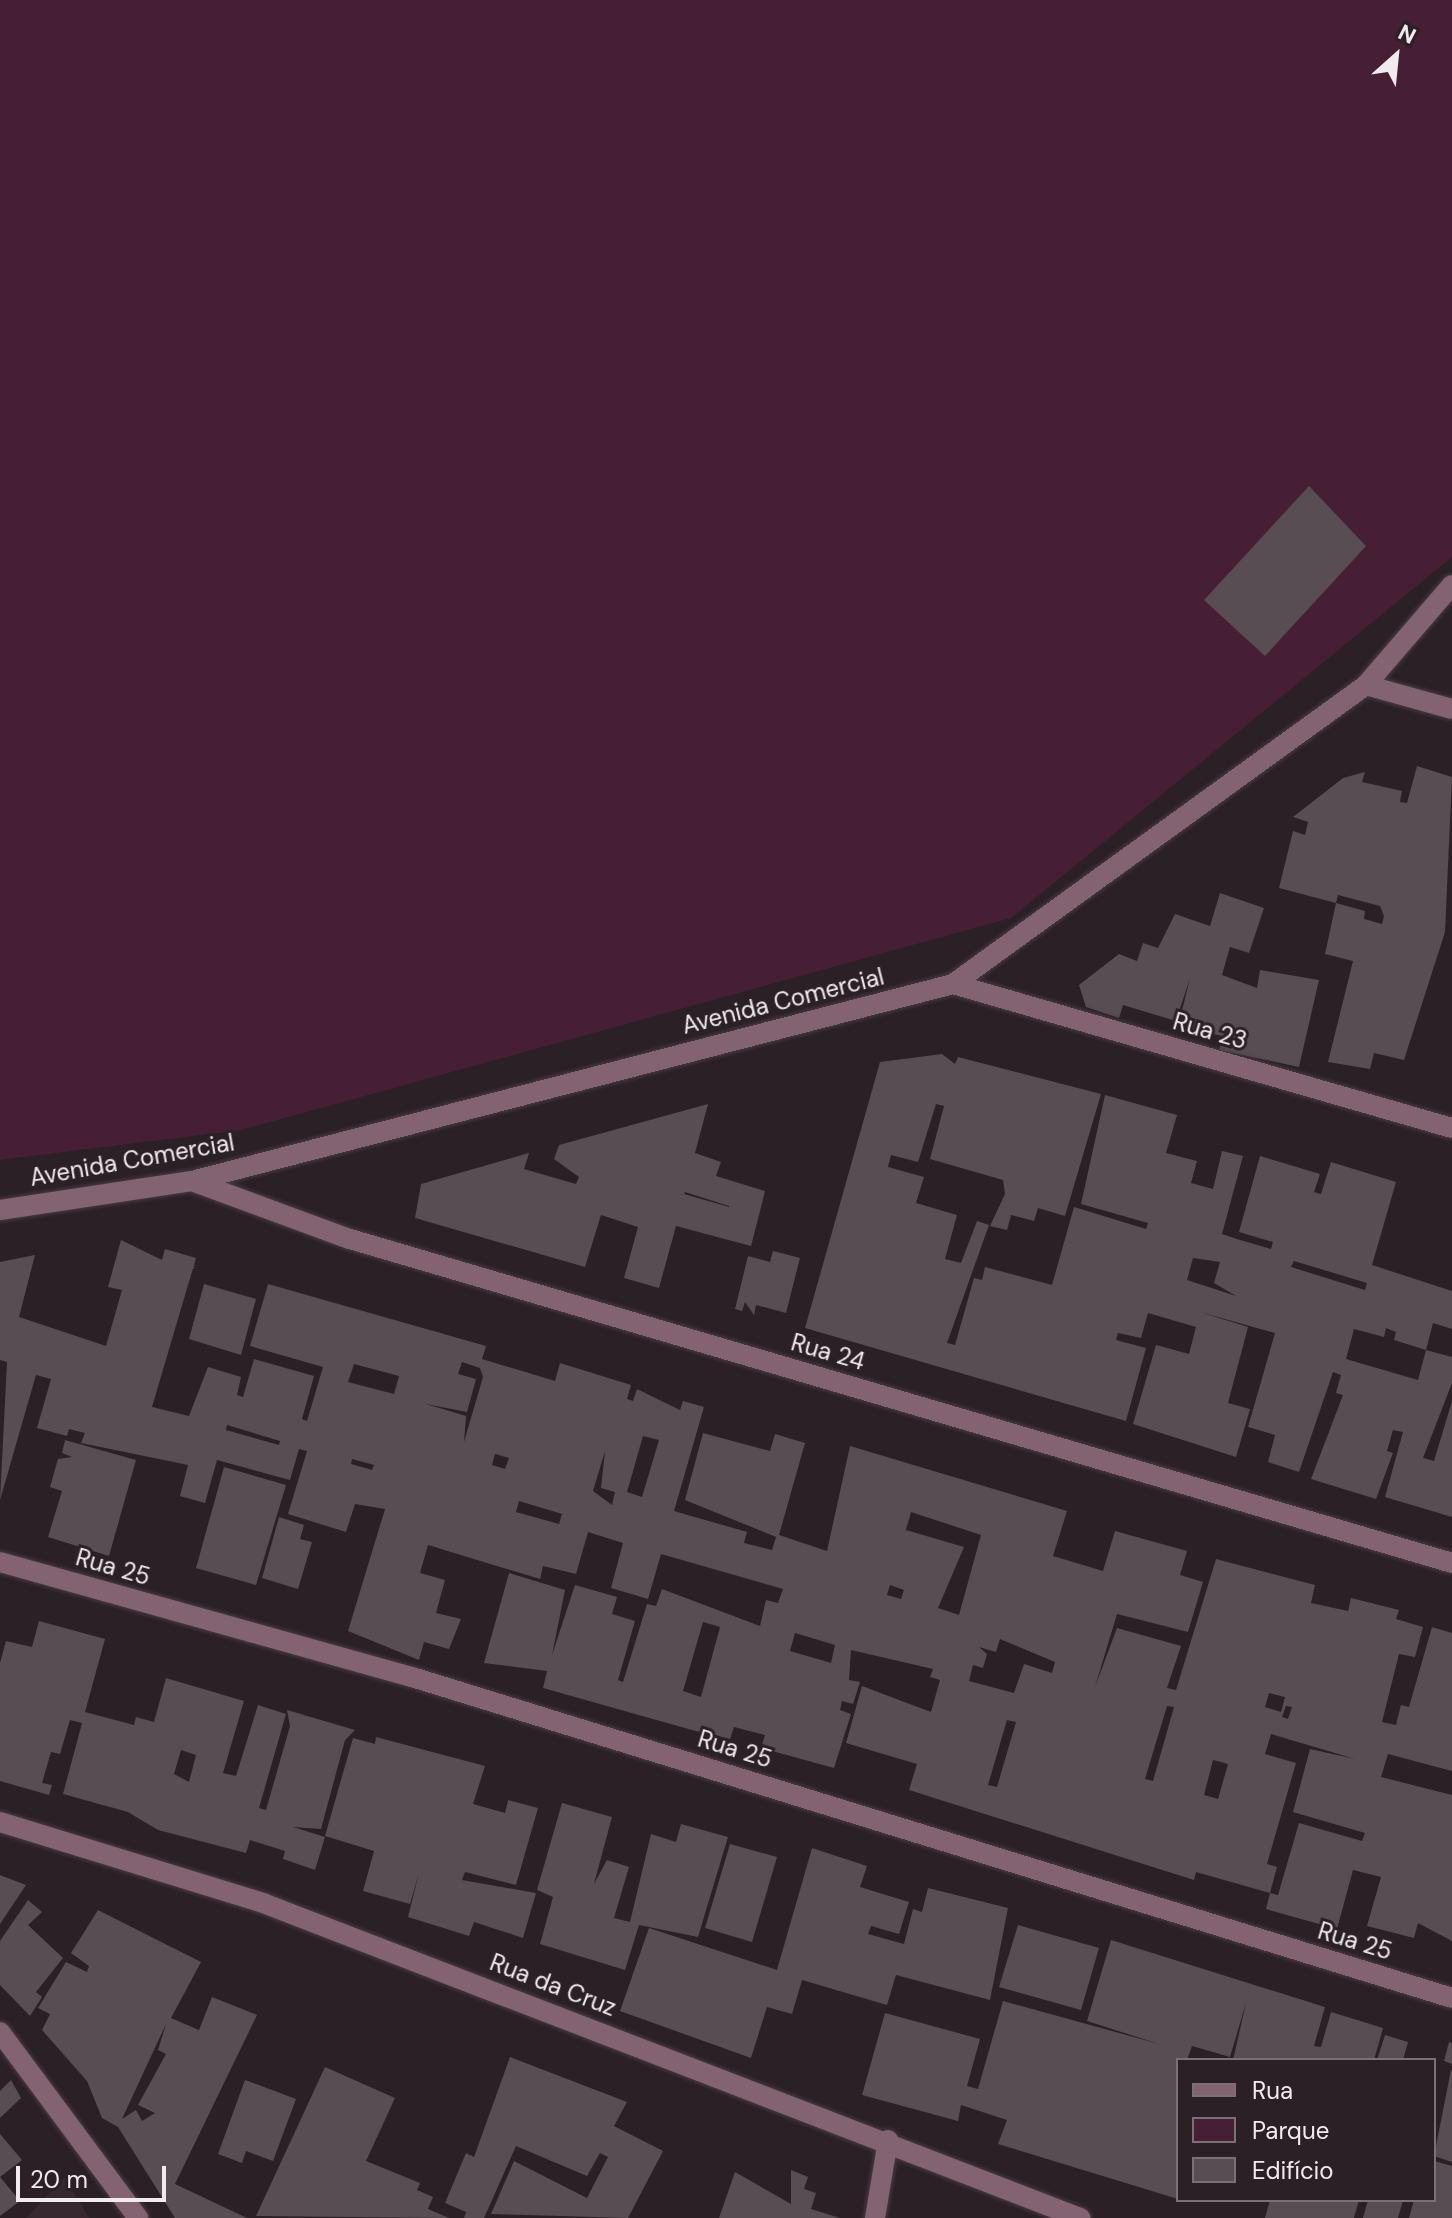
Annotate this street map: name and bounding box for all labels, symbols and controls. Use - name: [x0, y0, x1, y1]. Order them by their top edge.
- north arrow: [1356, 16, 1436, 96]
- text: N: [1393, 18, 1421, 51]
- street label: Avenida Comercial: [679, 962, 887, 1040]
- street label: Rua 23: [1170, 1007, 1250, 1055]
- street label: Avenida Comercial: [27, 1128, 237, 1192]
- street label: Rua 24: [788, 1328, 868, 1376]
- street label: Rua 25: [73, 1543, 153, 1591]
- street label: Rua 25: [694, 1724, 776, 1774]
- street label: Rua 25: [1314, 1916, 1396, 1966]
- street label: Rua da Cruz: [486, 1948, 620, 2022]
- legend: [1176, 2058, 1436, 2202]
- text: Rua: [1252, 2075, 1293, 2106]
- text: Parque: [1252, 2115, 1329, 2146]
- scale bar: [20, 2150, 170, 2200]
- text: Edifício: [1252, 2155, 1334, 2186]
- text: 20 m: [30, 2164, 88, 2195]

